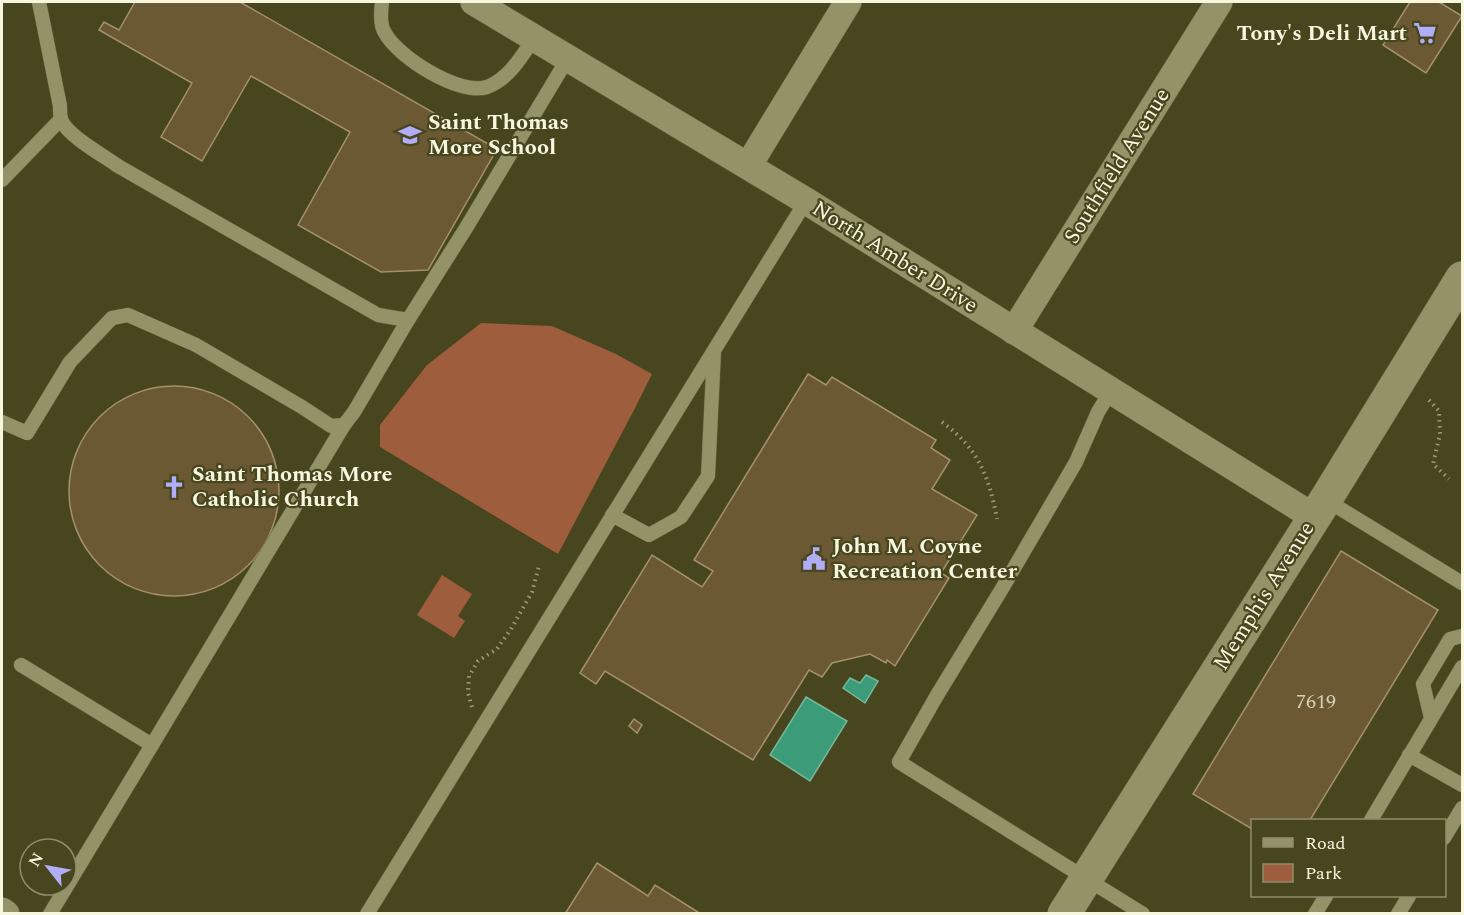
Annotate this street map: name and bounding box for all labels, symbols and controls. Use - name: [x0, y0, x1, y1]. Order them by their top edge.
- place label: Tony's Deli Mart: [1236, 17, 1407, 50]
- supermarket icon: Tony's Deli Mart: [1412, 20, 1438, 46]
- street label: Southfield Avenue: [1056, 81, 1178, 251]
- place label: Saint Thomas More School: [428, 106, 569, 164]
- school or university icon: Saint Thomas More School: [397, 122, 423, 148]
- street label: North Amber Drive: [805, 192, 985, 322]
- place label: Saint Thomas More Catholic Church: [192, 458, 393, 516]
- church icon: Saint Thomas More Catholic Church: [161, 474, 187, 500]
- street label: Memphis Avenue: [1205, 515, 1323, 677]
- place label: John M. Coyne Recreation Center: [832, 530, 1018, 588]
- public building icon: John M. Coyne Recreation Center: [801, 546, 827, 572]
- house number: 7619: [1296, 687, 1336, 717]
- legend: [1251, 819, 1446, 897]
- text: Road: [1305, 830, 1346, 857]
- north arrow: [18, 837, 78, 897]
- text: N: [22, 848, 50, 872]
- text: Park: [1305, 860, 1342, 887]

